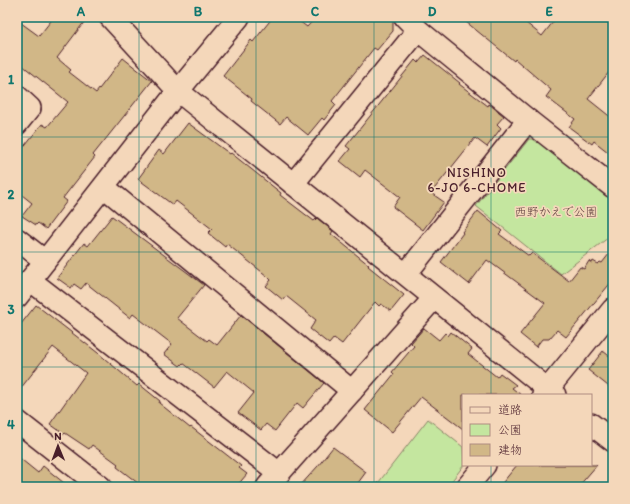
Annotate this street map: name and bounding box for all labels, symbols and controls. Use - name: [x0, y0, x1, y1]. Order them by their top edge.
- text: A: [76, 4, 86, 19]
- text: B: [194, 4, 203, 19]
- text: C: [311, 4, 320, 19]
- text: D: [428, 4, 437, 19]
- text: E: [545, 4, 553, 19]
- text: 1: [8, 72, 14, 87]
- district label: NISHINO 6-JO 6-CHOME: [427, 165, 527, 195]
- text: 2: [8, 187, 15, 202]
- park label: 西野かえで公園: [514, 205, 598, 219]
- text: 3: [7, 302, 15, 317]
- legend: [462, 394, 592, 466]
- text: 道路: [498, 403, 522, 417]
- text: 4: [7, 417, 15, 432]
- text: 公園: [498, 423, 522, 437]
- north arrow: [38, 426, 78, 466]
- text: N: [54, 430, 62, 443]
- text: 建物: [498, 443, 522, 457]

